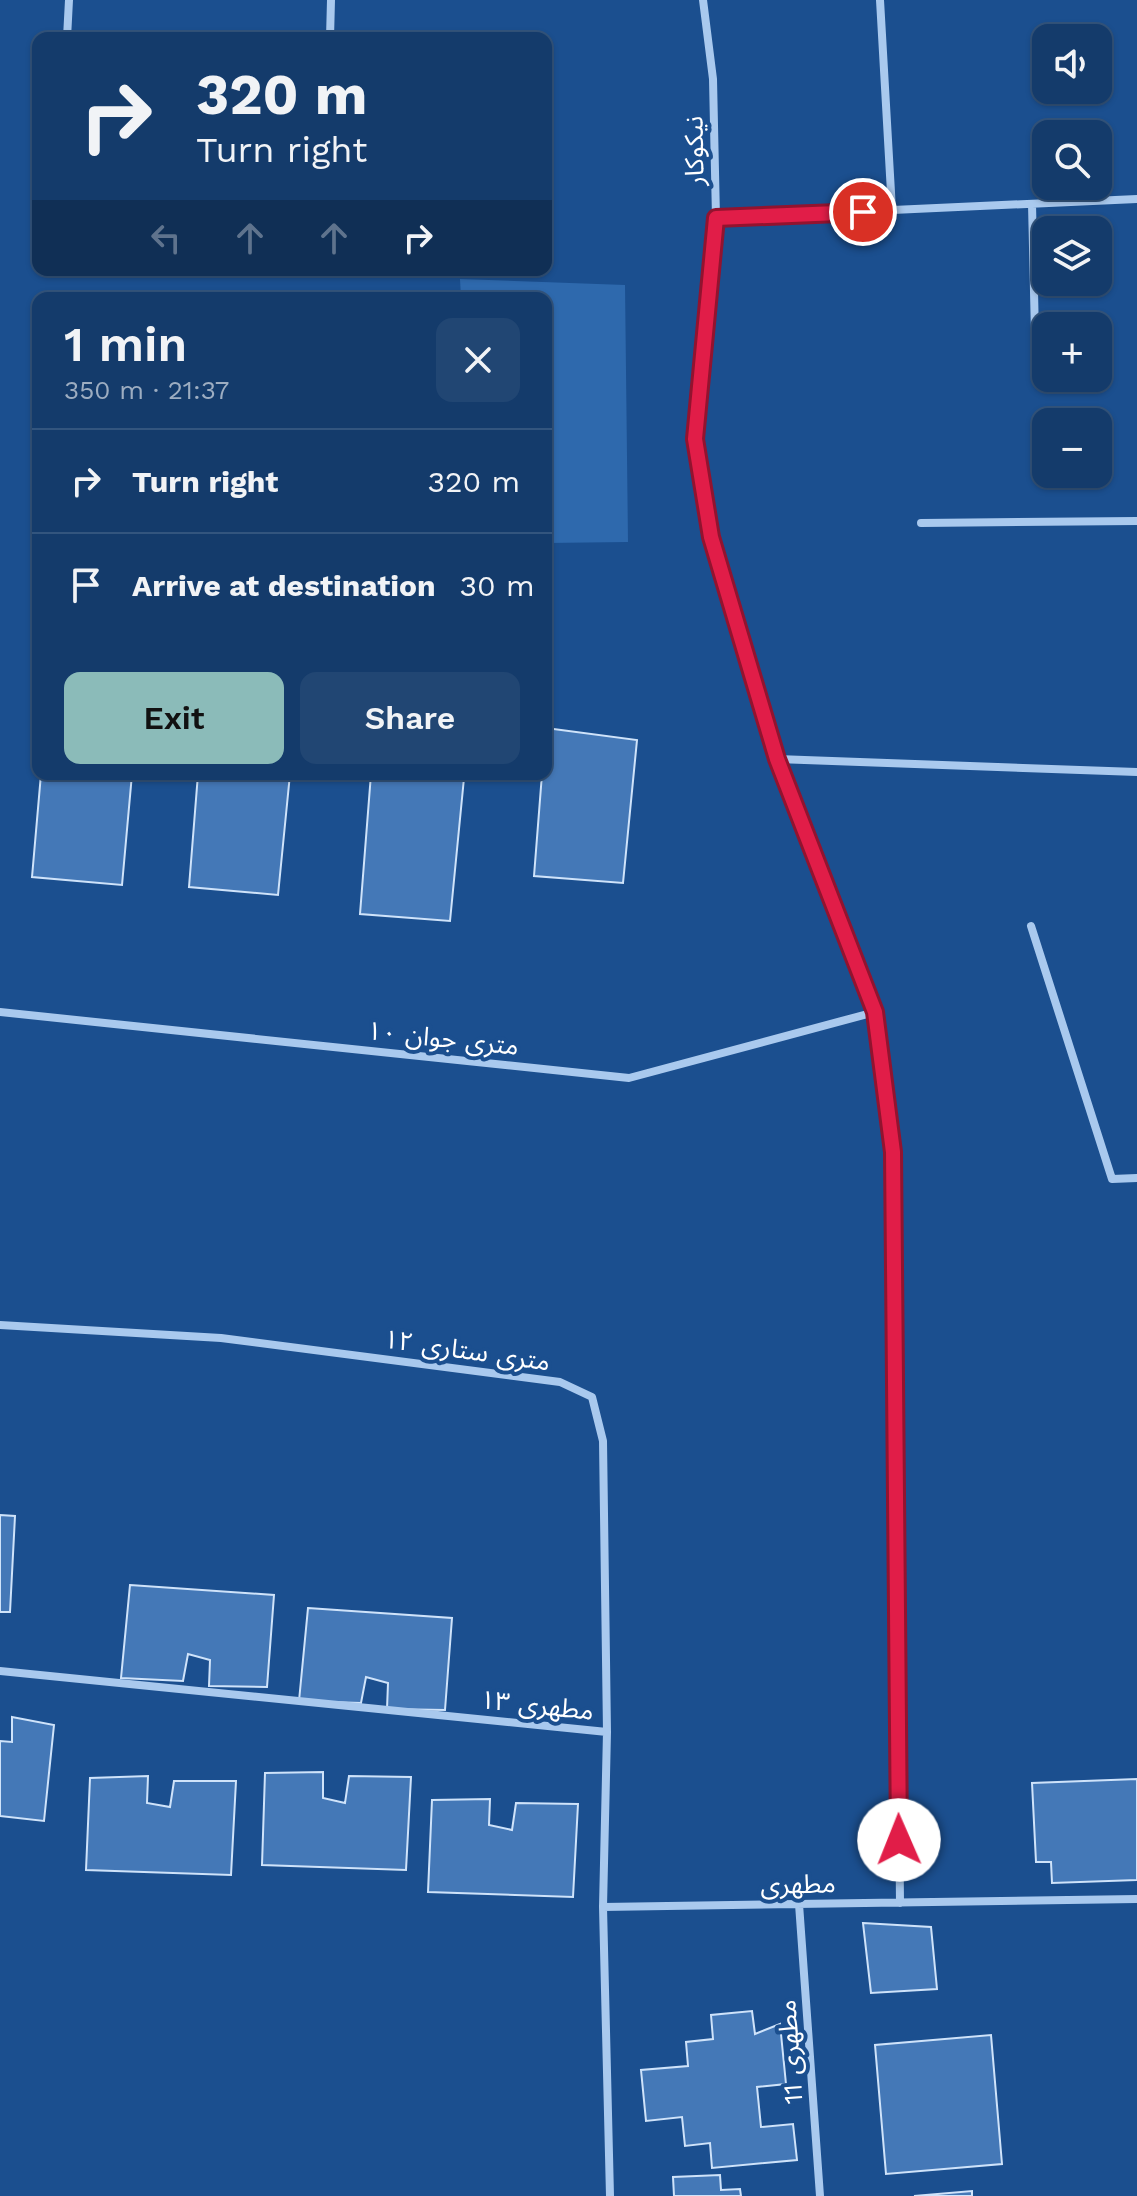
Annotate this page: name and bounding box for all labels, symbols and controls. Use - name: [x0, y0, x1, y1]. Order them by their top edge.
- map controls: [1032, 24, 1112, 488]
- button: sound: [1032, 24, 1112, 104]
- text: 320 m: [196, 62, 367, 128]
- icon: right: [64, 64, 168, 168]
- street label: نیکوکار: [678, 116, 710, 187]
- button: search: [1032, 120, 1112, 200]
- text: Turn right: [196, 129, 367, 171]
- pin: [829, 178, 897, 246]
- icon: arrive: [841, 190, 885, 234]
- icon: left: [144, 216, 188, 260]
- icon: ahead: [228, 216, 272, 260]
- icon: ahead: [312, 216, 356, 260]
- icon: right: [396, 216, 440, 260]
- button: layers: [1032, 216, 1112, 296]
- button: +: [1032, 312, 1112, 392]
- text: 1 min: [64, 316, 187, 373]
- button: close: [436, 318, 520, 402]
- text: 350 m · 21:37: [64, 375, 229, 405]
- button: −: [1032, 408, 1112, 488]
- icon: right: [64, 459, 108, 503]
- text: Turn right: [132, 464, 278, 499]
- text: 320 m: [428, 464, 520, 499]
- icon: arrive: [64, 563, 108, 607]
- text: Arrive at destination: [132, 568, 436, 603]
- text: 30 m: [460, 568, 535, 603]
- button: Exit: [64, 672, 284, 764]
- button: Share: [300, 672, 520, 764]
- street label: ۱۰ متری جوان: [366, 1015, 520, 1061]
- street label: ۱۲ متری ستاری: [382, 1323, 552, 1377]
- street label: مطهری ۱۳: [479, 1684, 595, 1726]
- position arrow: [857, 1798, 941, 1882]
- street label: مطهری: [760, 1868, 836, 1900]
- street label: مطهری 11: [771, 1999, 809, 2105]

